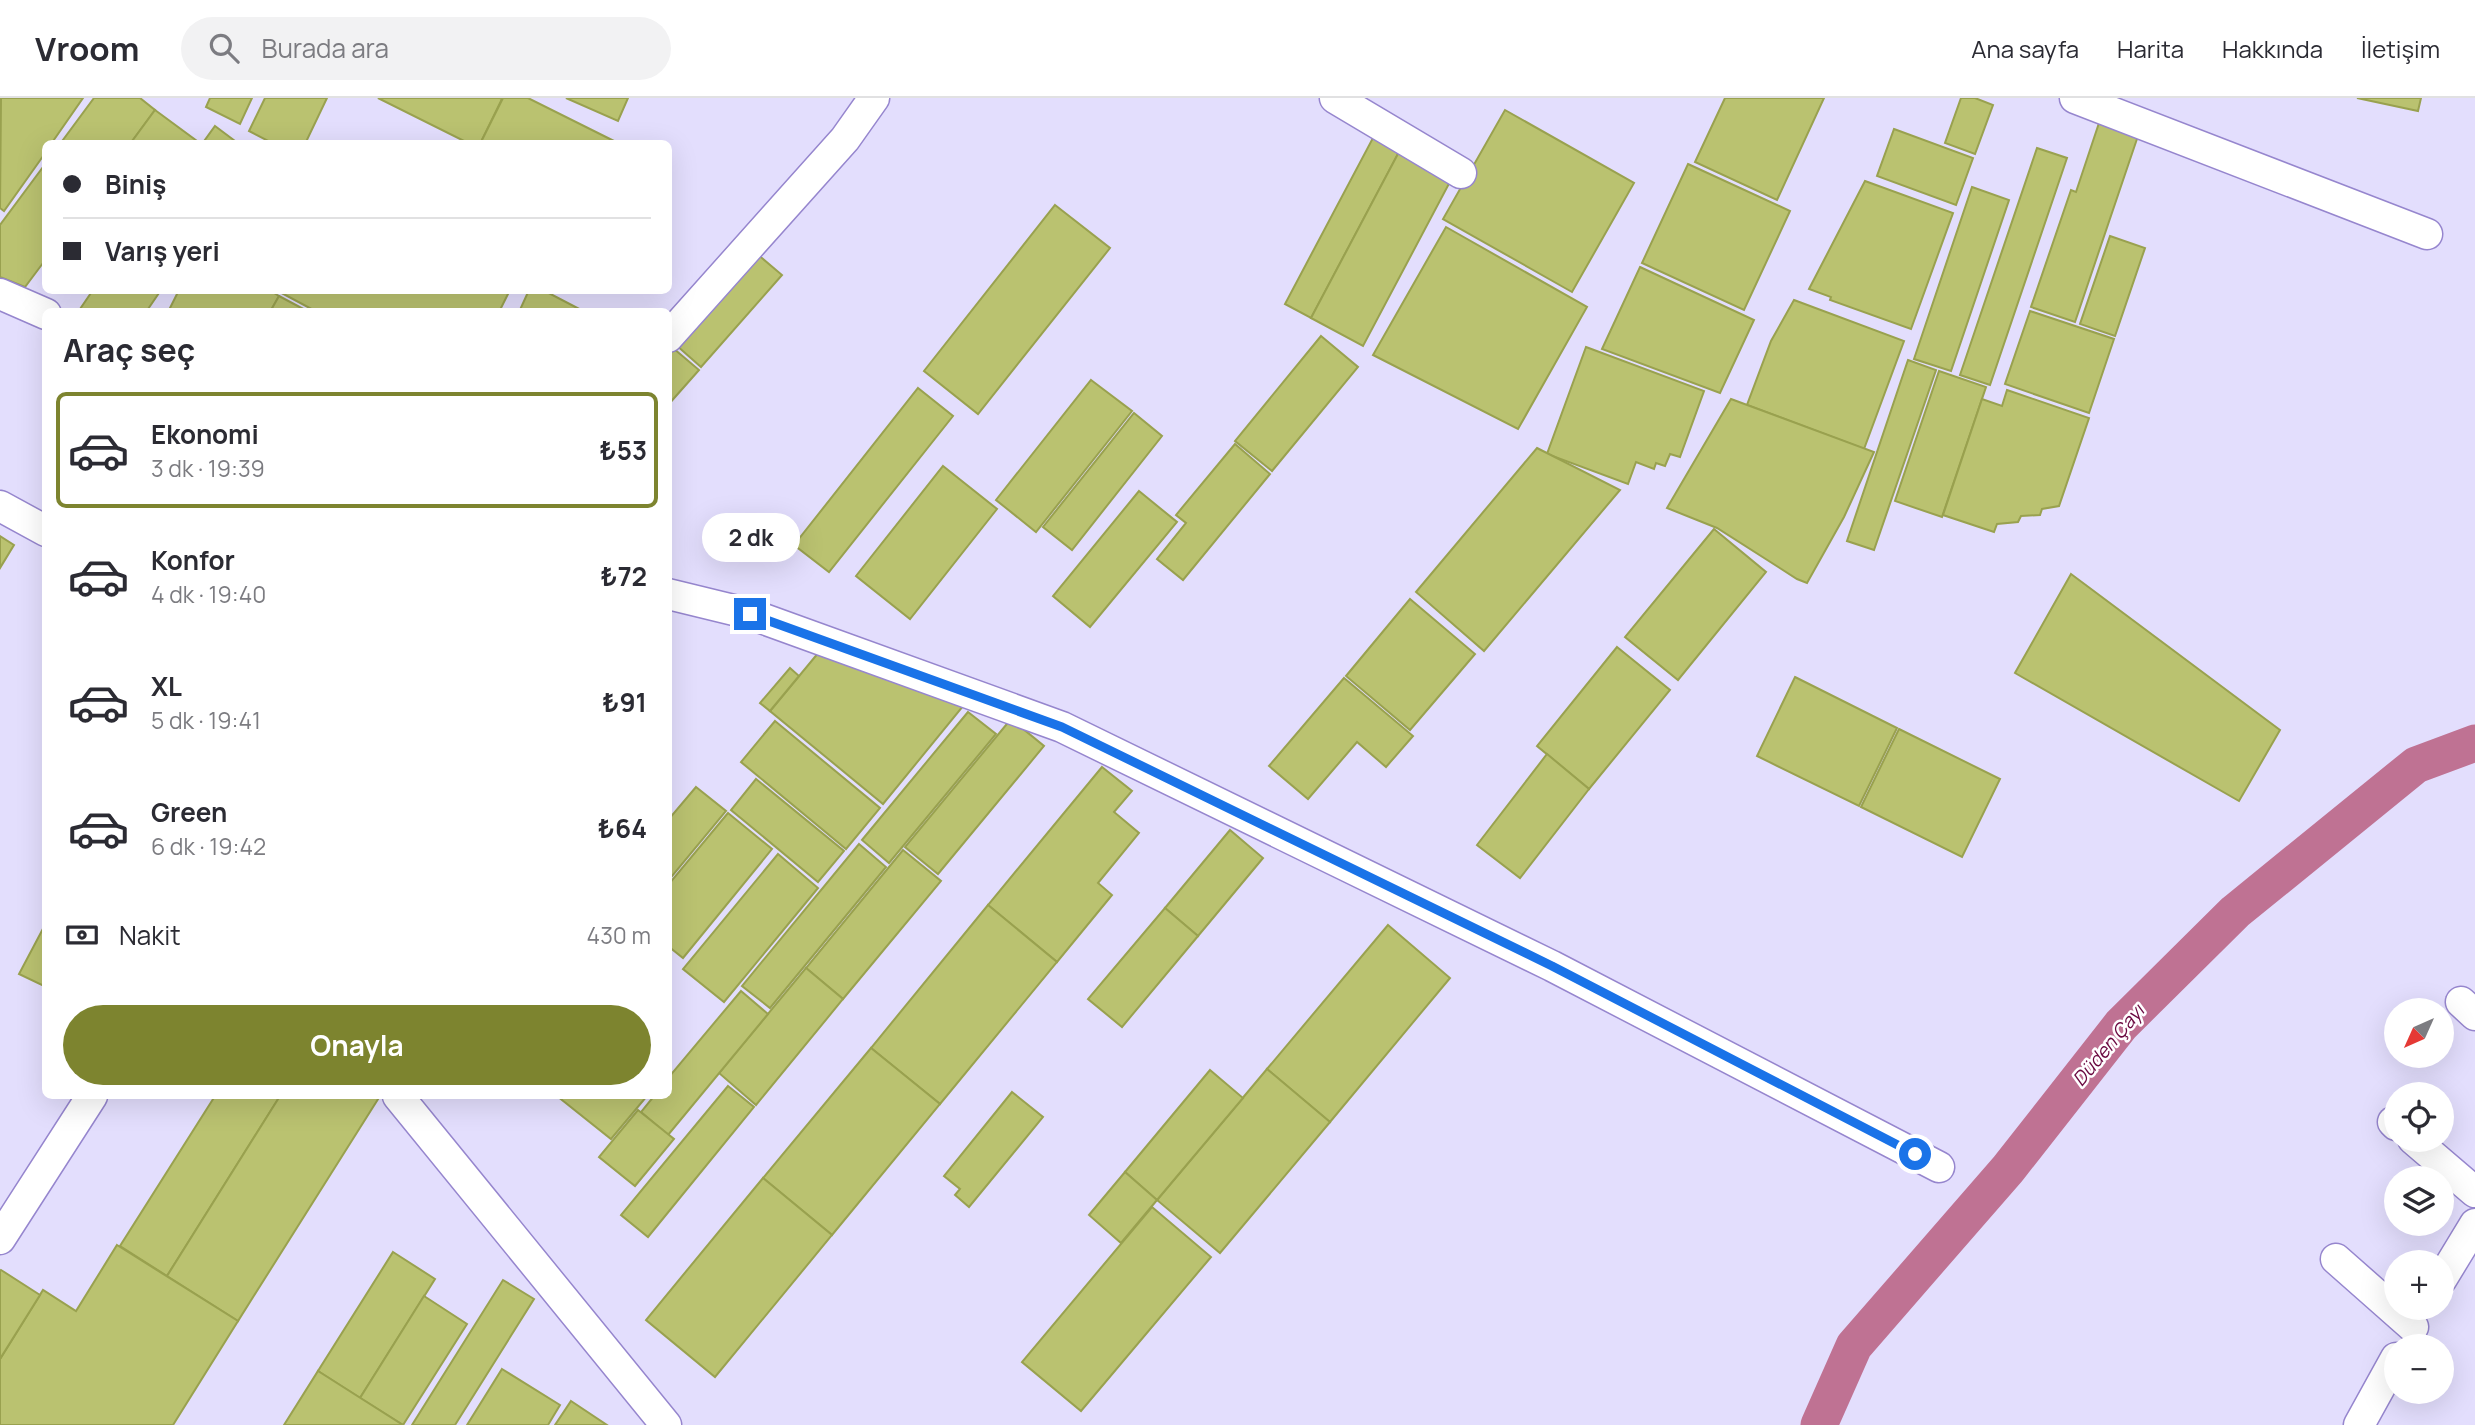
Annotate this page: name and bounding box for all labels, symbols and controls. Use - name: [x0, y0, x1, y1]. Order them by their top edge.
- search box: [181, 17, 671, 80]
- text: Vroom: [35, 26, 139, 71]
- icon: search: [205, 29, 243, 67]
- text: Burada ara: [261, 30, 389, 66]
- text: Ana sayfa: [1971, 32, 2079, 65]
- text: Harita: [2117, 32, 2184, 65]
- text: Hakkında: [2222, 32, 2323, 65]
- text: İletişim: [2361, 32, 2440, 65]
- text: Biniş: [105, 166, 166, 202]
- text: Varış yeri: [105, 233, 220, 269]
- text: Araç seç: [63, 328, 195, 372]
- text: Ekonomi: [151, 416, 259, 452]
- icon: car: [67, 419, 130, 482]
- text: ₺53: [599, 432, 647, 468]
- text: 3 dk · 19:39: [151, 452, 265, 484]
- callout: 2 dk: [701, 512, 799, 561]
- text: 2 dk: [729, 521, 773, 553]
- text: Konfor: [151, 542, 235, 578]
- icon: car: [67, 545, 130, 608]
- text: ₺72: [600, 558, 647, 594]
- text: 4 dk · 19:40: [151, 578, 266, 610]
- route end: [734, 598, 766, 630]
- text: XL: [151, 668, 182, 704]
- icon: car: [67, 671, 130, 734]
- text: ₺91: [602, 684, 647, 720]
- text: 5 dk · 19:41: [151, 704, 261, 736]
- text: Green: [151, 794, 227, 830]
- icon: car: [67, 797, 130, 860]
- text: ₺64: [598, 810, 647, 846]
- text: 6 dk · 19:42: [151, 830, 266, 862]
- icon: cash: [63, 916, 101, 954]
- text: Nakit: [119, 917, 181, 953]
- text: 430 m: [587, 919, 651, 951]
- water label: Düden Çayı: [2066, 997, 2151, 1091]
- north arrow: [2384, 998, 2454, 1068]
- map controls: [2384, 998, 2454, 1404]
- button: Onayla: [63, 1005, 651, 1085]
- button: locate: [2384, 1082, 2454, 1152]
- route start: [1899, 1138, 1931, 1170]
- button: layers: [2384, 1166, 2454, 1236]
- button: +: [2384, 1250, 2454, 1320]
- button: −: [2384, 1334, 2454, 1404]

